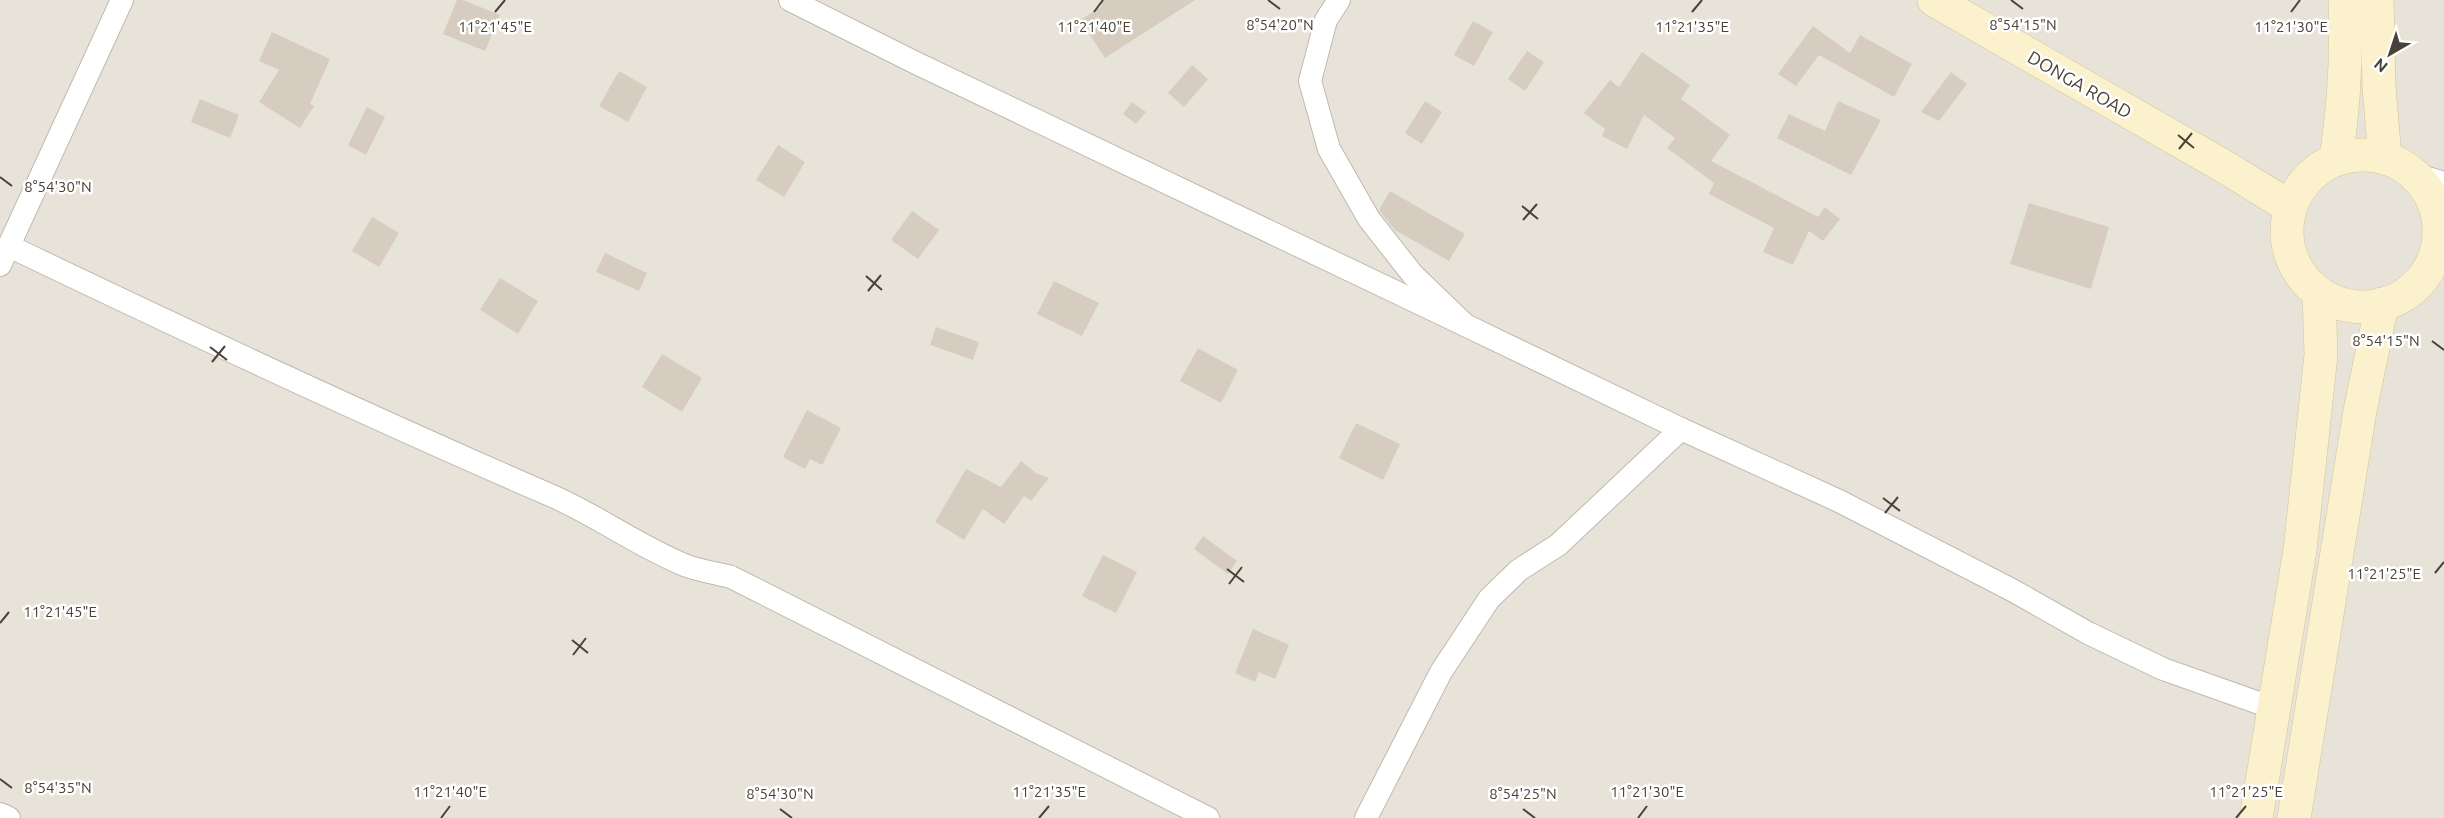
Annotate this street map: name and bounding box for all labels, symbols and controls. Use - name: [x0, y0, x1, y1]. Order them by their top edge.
- text: 8°54'20"N: [1246, 16, 1314, 33]
- text: 8°54'15"N: [1989, 16, 2057, 33]
- text: 11°21'45"E: [458, 18, 532, 35]
- text: 11°21'40"E: [1057, 18, 1131, 35]
- text: 11°21'35"E: [1655, 18, 1729, 35]
- text: 11°21'30"E: [2254, 18, 2328, 35]
- north arrow: [2360, 24, 2420, 84]
- street label: DONGA ROAD: [2024, 46, 2136, 122]
- text: N: [2370, 55, 2391, 76]
- text: 8°54'30"N: [24, 178, 92, 195]
- text: 8°54'15"N: [2352, 332, 2420, 349]
- text: 11°21'25"E: [2347, 565, 2421, 582]
- text: 11°21'45"E: [23, 603, 97, 620]
- text: 8°54'35"N: [24, 779, 92, 796]
- text: 11°21'40"E: [413, 783, 487, 800]
- text: 11°21'35"E: [1012, 783, 1086, 800]
- text: 11°21'30"E: [1610, 783, 1684, 800]
- text: 11°21'25"E: [2209, 783, 2283, 800]
- text: 8°54'30"N: [746, 785, 814, 802]
- text: 8°54'25"N: [1489, 785, 1557, 802]

